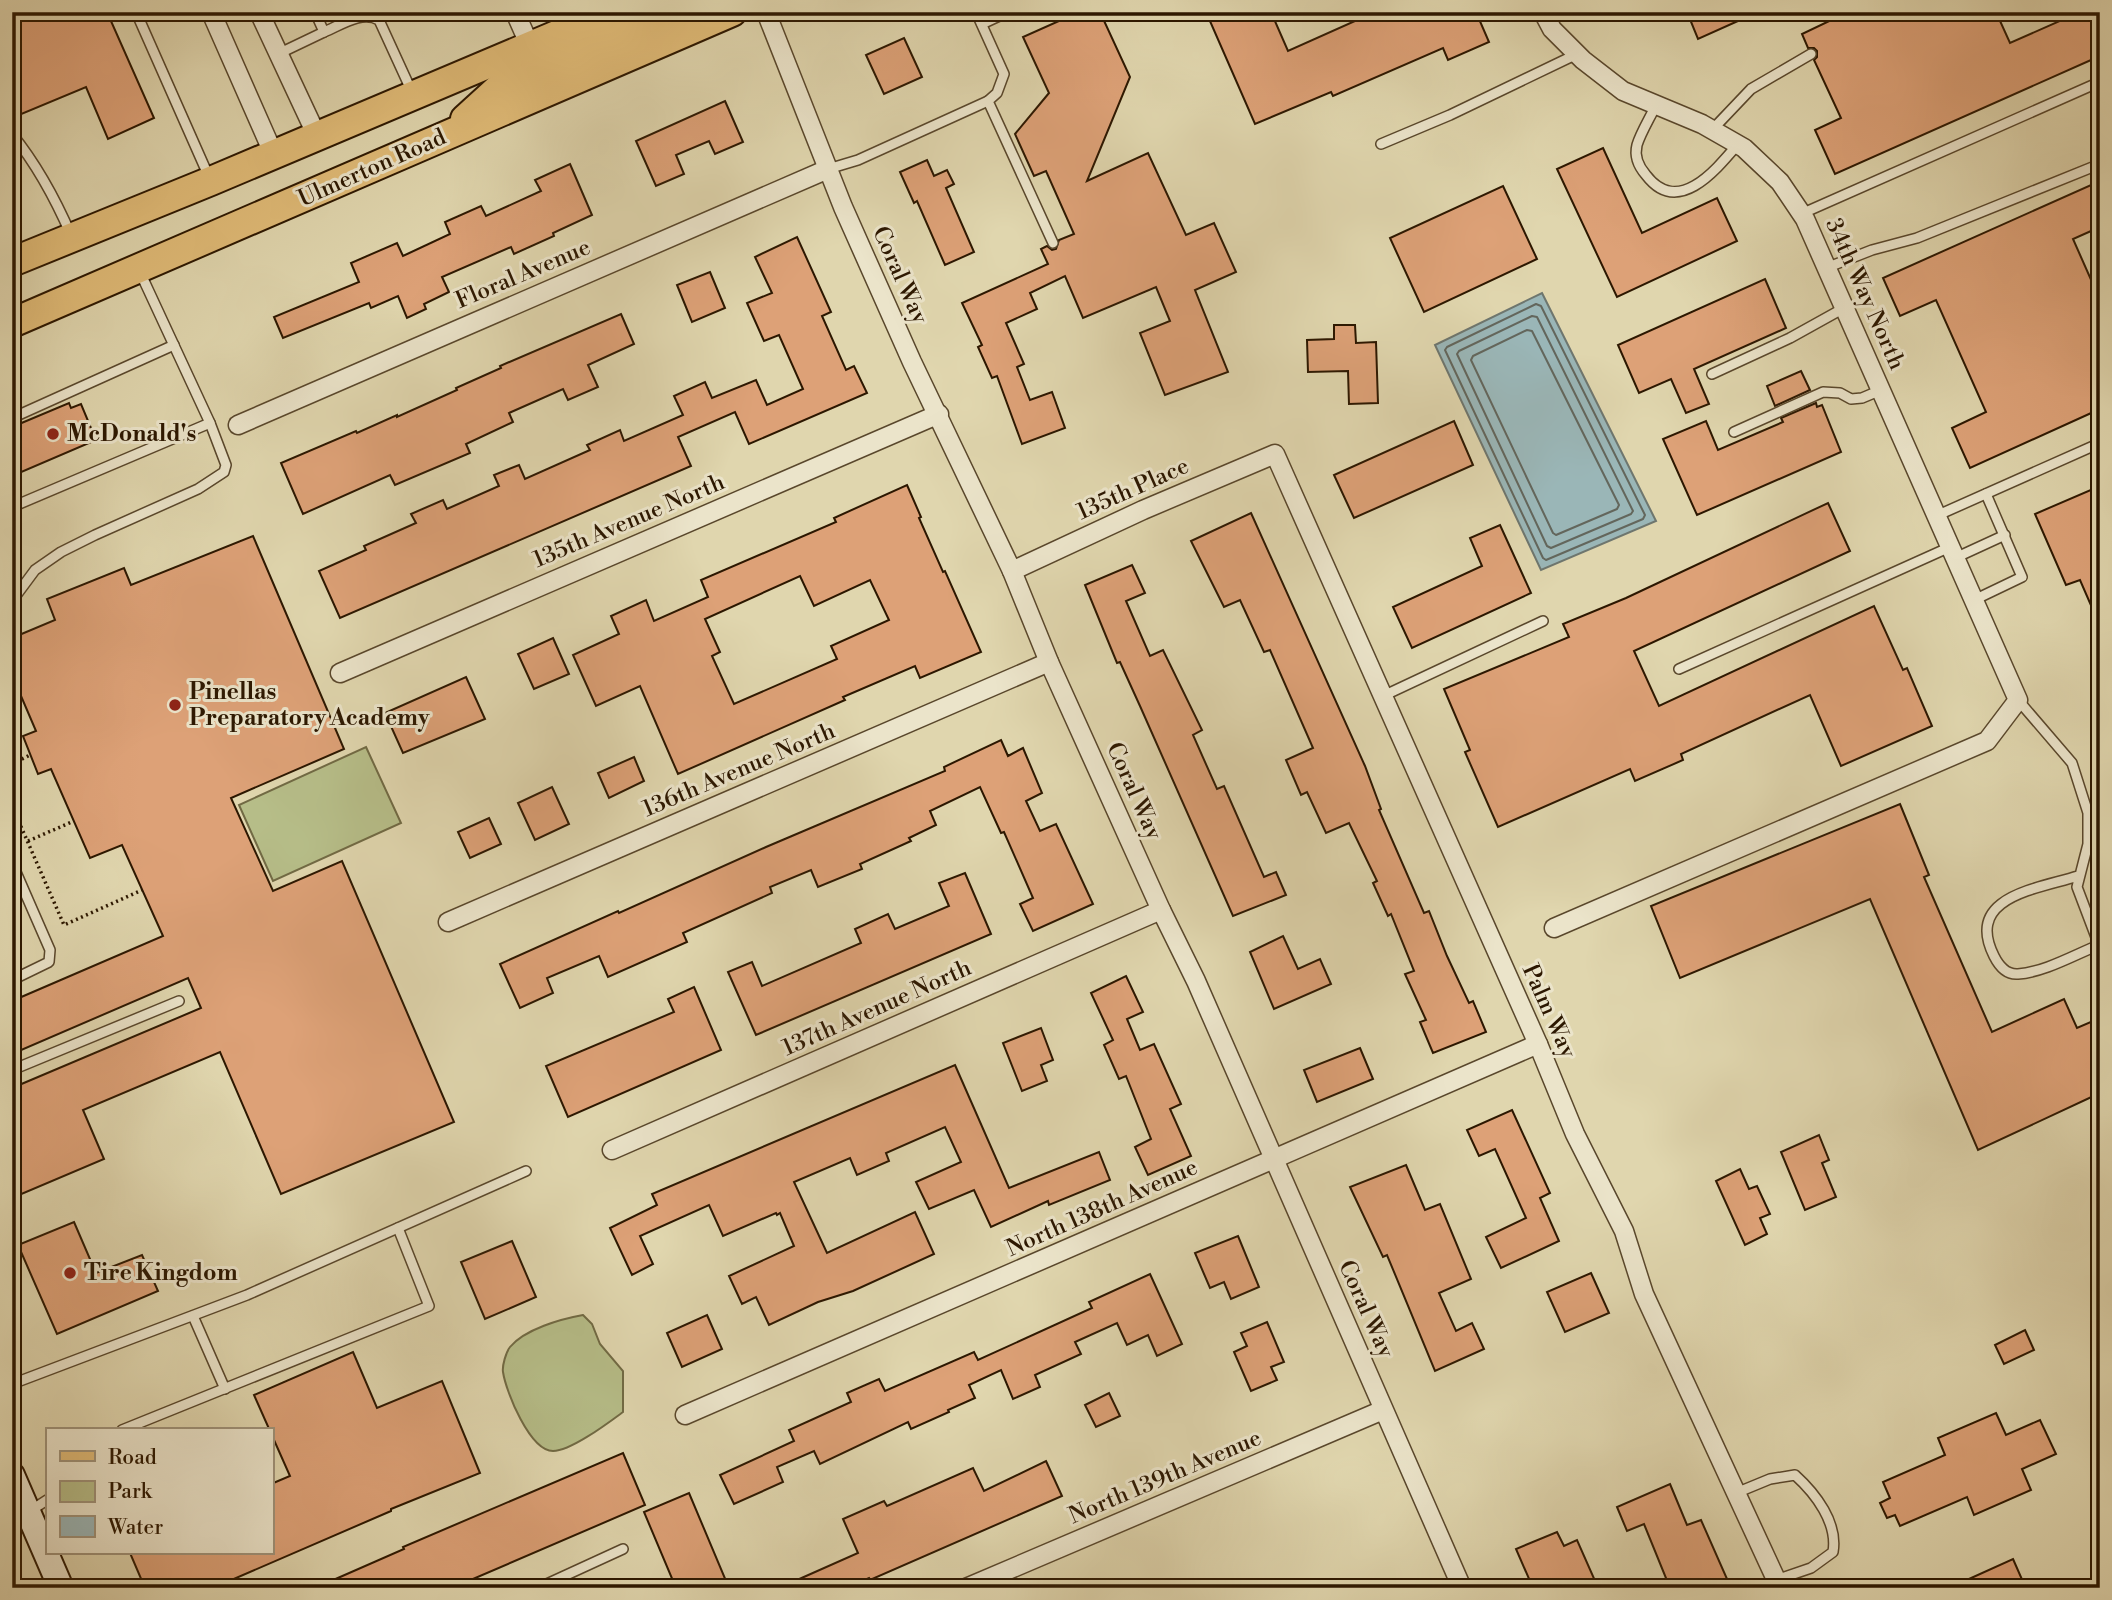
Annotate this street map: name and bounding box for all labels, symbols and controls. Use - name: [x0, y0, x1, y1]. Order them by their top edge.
- street label: Ulmerton Road: [294, 123, 450, 213]
- street label: 34th Way North: [1819, 214, 1911, 374]
- street label: Coral Way: [866, 222, 934, 329]
- street label: Floral Avenue: [451, 233, 595, 315]
- place label: McDonald's: [67, 420, 196, 448]
- marker: McDonald's: [45, 426, 61, 442]
- street label: 135th Place: [1073, 452, 1193, 526]
- street label: 135th Avenue North: [529, 468, 729, 574]
- place label: Pinellas Preparatory Academy: [189, 678, 430, 732]
- marker: Pinellas Preparatory Academy: [167, 697, 183, 713]
- street label: 136th Avenue North: [639, 717, 840, 823]
- street label: Coral Way: [1100, 738, 1168, 845]
- street label: 137th Avenue North: [778, 954, 976, 1062]
- street label: Palm Way: [1516, 960, 1582, 1063]
- street label: North 138th Avenue: [1002, 1153, 1202, 1263]
- street label: Coral Way: [1332, 1256, 1400, 1363]
- place label: Tire Kingdom: [84, 1259, 238, 1287]
- marker: Tire Kingdom: [62, 1265, 78, 1281]
- street label: North 139th Avenue: [1065, 1424, 1265, 1530]
- legend: [46, 1428, 273, 1554]
- text: Road: [108, 1445, 157, 1471]
- text: Park: [108, 1479, 153, 1505]
- text: Water: [107, 1515, 163, 1541]

